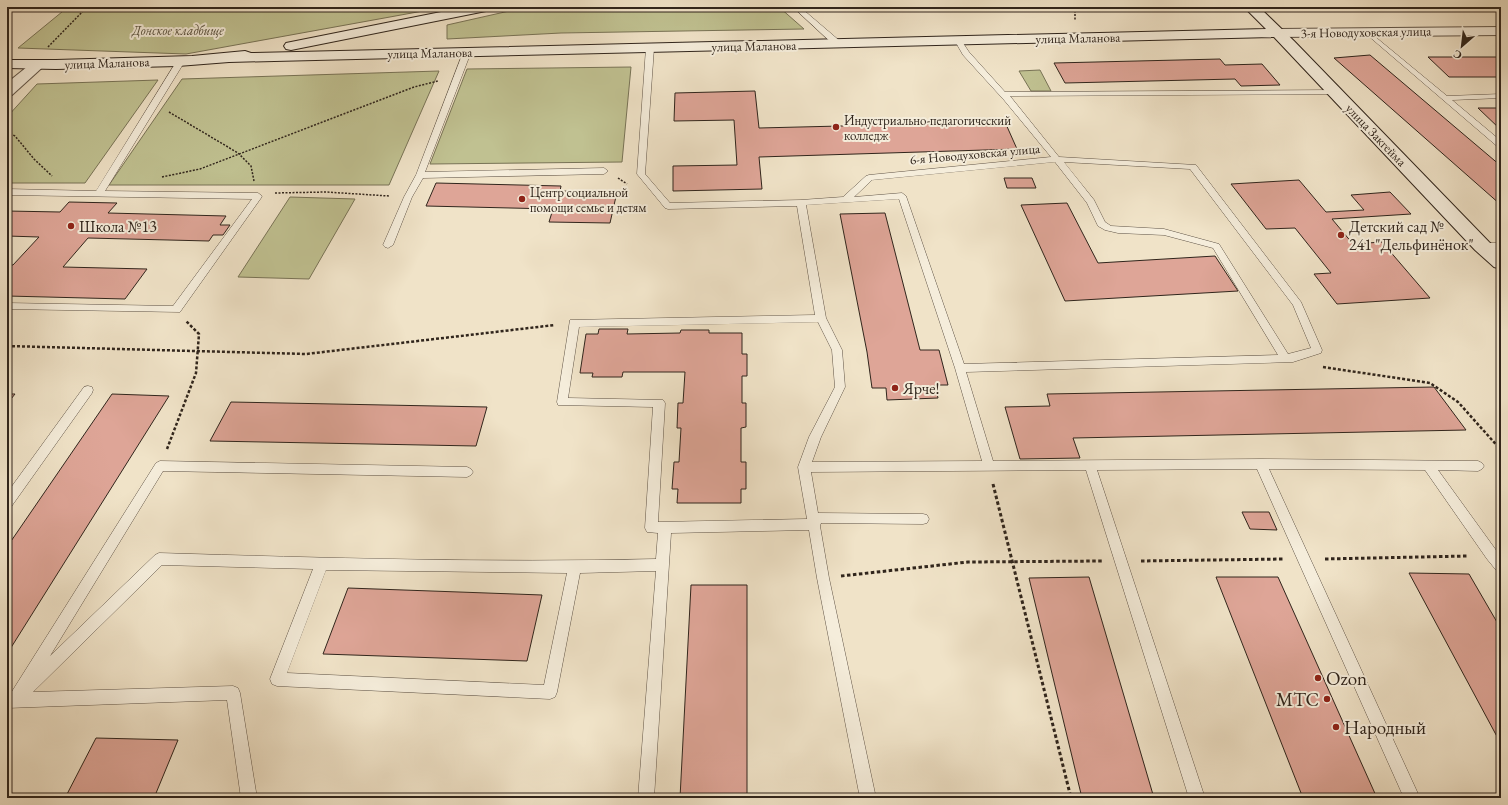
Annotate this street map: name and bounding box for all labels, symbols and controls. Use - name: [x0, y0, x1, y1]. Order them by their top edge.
- park label: Донское кладбище: [131, 22, 224, 39]
- street label: 3-я Новодуховская улица: [1301, 22, 1432, 42]
- north arrow: [1442, 26, 1482, 66]
- street label: улица Маланова: [1035, 29, 1121, 47]
- street label: улица Маланова: [711, 37, 797, 55]
- street label: улица Маланова: [387, 44, 473, 62]
- text: С: [1450, 47, 1464, 63]
- street label: улица Маланова: [64, 53, 151, 73]
- street label: улица Закгейма: [1342, 100, 1411, 171]
- place label: Индустриально-педагогический колледж: [844, 112, 1011, 144]
- marker: Индустриально-педагогический колледж: [831, 122, 841, 132]
- street label: 6-я Новодуховская улица: [909, 140, 1042, 168]
- place label: Центр социальной помощи семье и детям: [530, 184, 646, 216]
- marker: Центр социальной помощи семье и детям: [517, 194, 527, 204]
- place label: Школа №13: [79, 216, 157, 237]
- place label: Детский сад № 241 "Дельфинёнок": [1349, 216, 1474, 255]
- marker: Школа №13: [66, 221, 76, 231]
- marker: Детский сад № 241 "Дельфинёнок": [1336, 230, 1346, 240]
- place label: Ярче!: [902, 378, 939, 399]
- marker: Ярче!: [890, 383, 900, 393]
- place label: Ozon: [1326, 666, 1367, 691]
- marker: Ozon: [1313, 673, 1323, 683]
- place label: МТС: [1276, 687, 1319, 712]
- marker: МТС: [1322, 694, 1332, 704]
- place label: Народный: [1344, 715, 1426, 740]
- marker: Народный: [1331, 722, 1341, 732]

